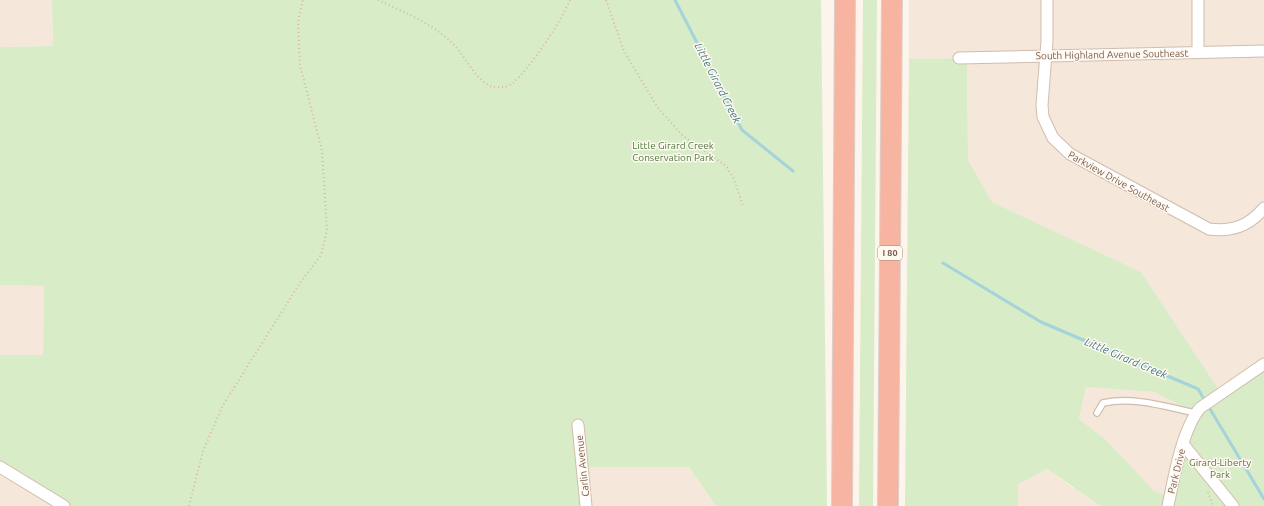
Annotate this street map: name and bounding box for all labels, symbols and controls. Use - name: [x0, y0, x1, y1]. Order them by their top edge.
- water label: Little Girard Creek: [693, 41, 744, 125]
- street label: South Highland Avenue Southeast: [1036, 48, 1188, 61]
- park label: Little Girard Creek Conservation Park: [632, 140, 714, 163]
- street label: Parkview Drive Southeast: [1066, 149, 1171, 214]
- road number: I 80: [878, 246, 902, 260]
- water label: Little Girard Creek: [1083, 335, 1169, 381]
- street label: Carlin Avenue: [574, 435, 591, 497]
- street label: Park Drive: [1166, 448, 1187, 495]
- park label: Girard-Liberty Park: [1189, 457, 1251, 480]

